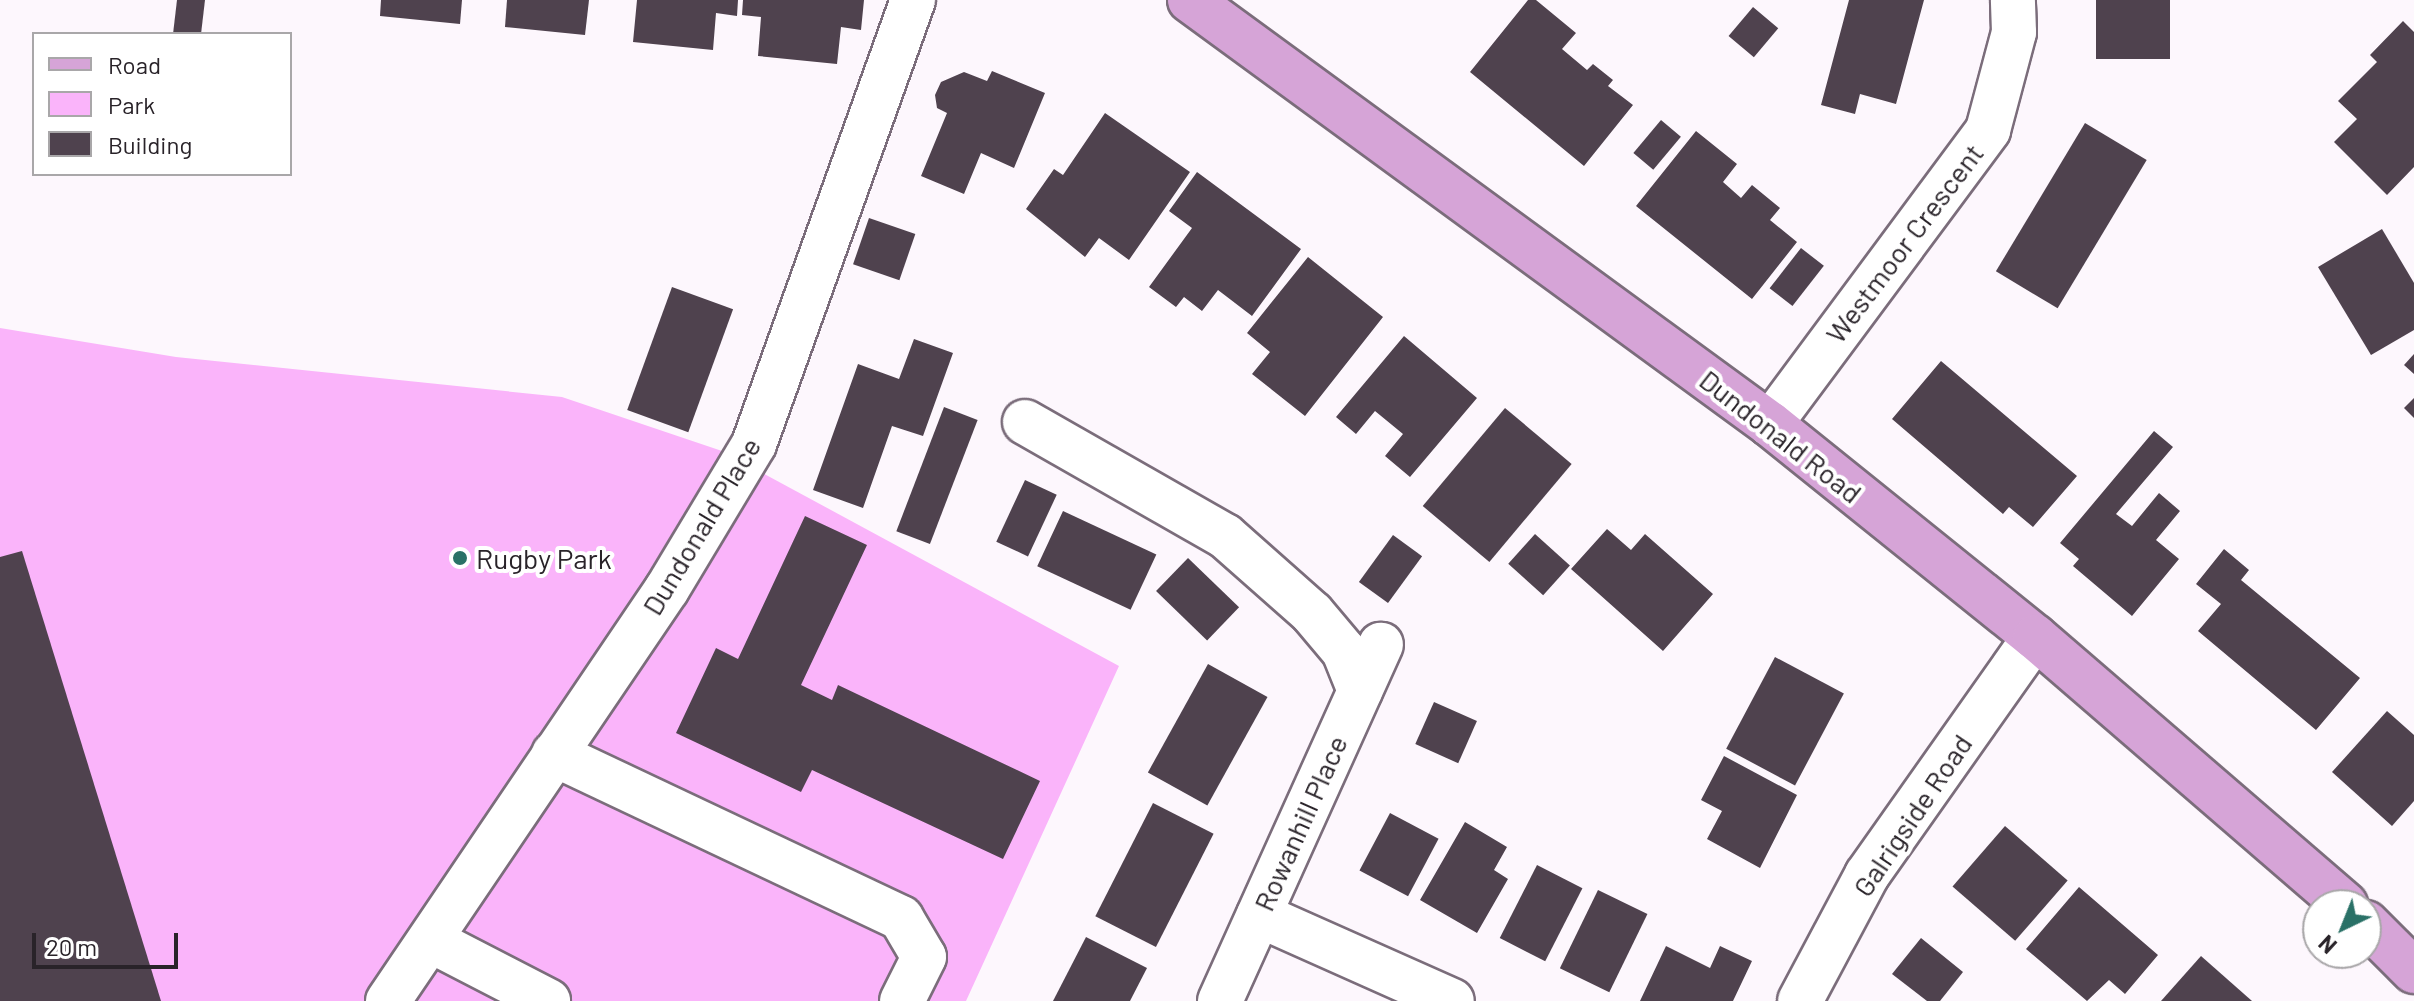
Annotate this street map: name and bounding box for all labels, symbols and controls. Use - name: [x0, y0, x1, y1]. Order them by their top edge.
- legend: [32, 32, 292, 176]
- text: Road: [108, 50, 161, 79]
- text: Park: [108, 90, 155, 119]
- text: Building: [108, 130, 192, 159]
- street label: Westmoor Crescent: [1818, 137, 1990, 349]
- street label: Dundonald Road: [1693, 362, 1869, 510]
- street label: Dundonald Place: [635, 431, 767, 621]
- place label: Rugby Park: [476, 541, 612, 575]
- marker: Rugby Park: [451, 549, 469, 567]
- street label: Galrigside Road: [1845, 728, 1979, 902]
- street label: Rowanhill Place: [1246, 730, 1354, 916]
- north arrow: [2302, 889, 2382, 969]
- scale bar: [36, 917, 182, 967]
- text: N: [2313, 931, 2341, 960]
- text: 20 m: [46, 932, 97, 961]

